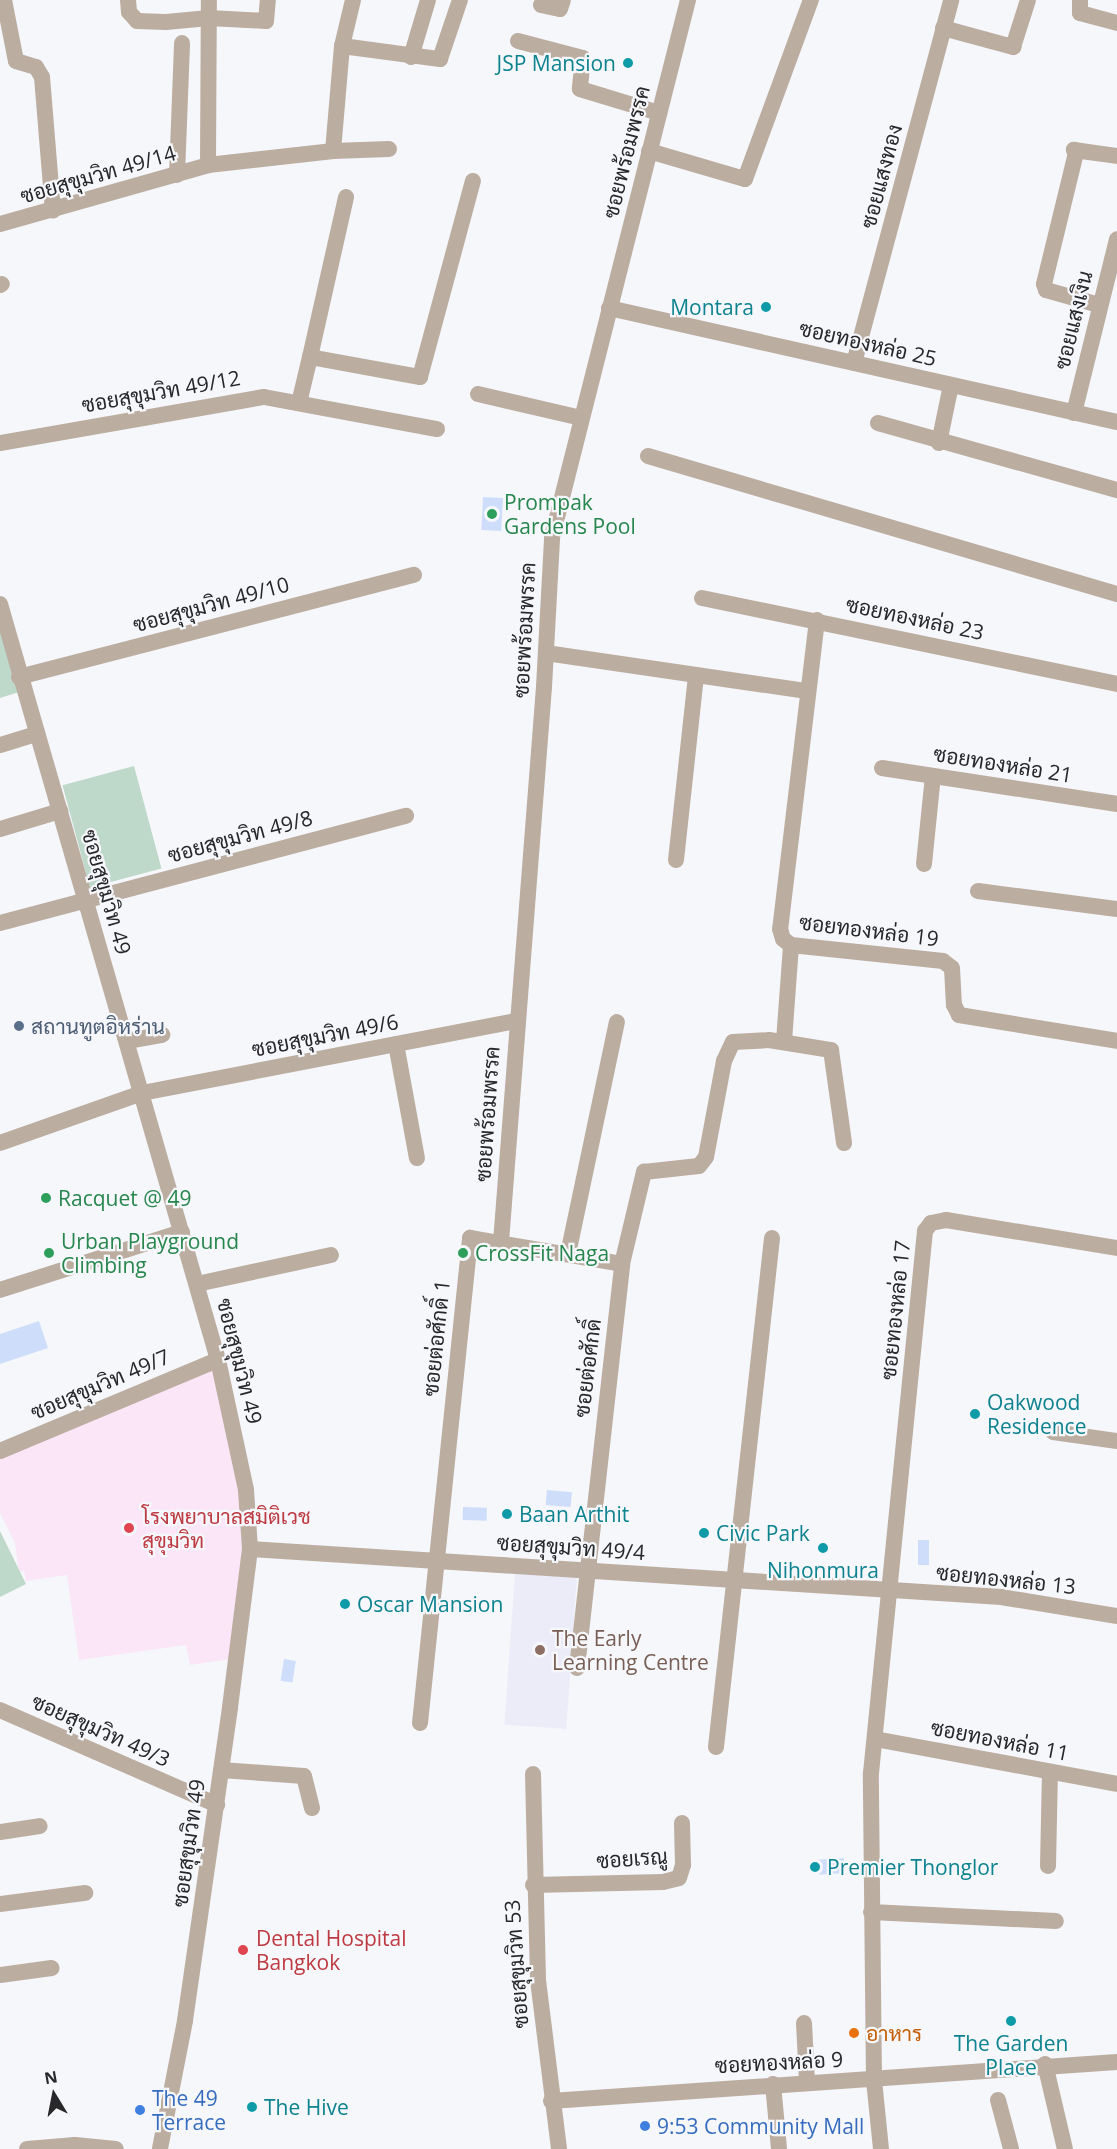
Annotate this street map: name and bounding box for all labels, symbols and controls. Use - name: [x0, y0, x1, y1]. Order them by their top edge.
- place label: JSP Mansion: [497, 50, 616, 76]
- marker: JSP Mansion: [621, 56, 635, 70]
- street label: ซอยพร้อมพรรค: [597, 83, 655, 221]
- street label: ซอยแสงทอง: [855, 121, 907, 231]
- street label: ซอยสุขุมวิท 49/14: [17, 140, 179, 208]
- street label: ซอยแสงเงิน: [1049, 268, 1097, 372]
- place label: Montara: [670, 294, 754, 320]
- marker: Montara: [759, 300, 773, 314]
- street label: ซอยทองหล่อ 25: [797, 315, 939, 371]
- street label: ซอยสุขุมวิท 49/12: [80, 365, 242, 417]
- place label: Prompak Gardens Pool: [504, 489, 636, 539]
- marker: Prompak Gardens Pool: [485, 507, 499, 521]
- street label: ซอยพร้อมพรรค: [508, 561, 540, 699]
- street label: ซอยสุขุมวิท 49/10: [130, 571, 292, 637]
- street label: ซอยทองหล่อ 23: [844, 591, 986, 645]
- street label: ซอยทองหล่อ 21: [932, 741, 1074, 787]
- street label: ซอยสุขุมวิท 49/8: [165, 805, 315, 867]
- street label: ซอยสุขุมวิท 49: [77, 827, 137, 957]
- street label: ซอยทองหล่อ 19: [798, 909, 940, 951]
- street label: ซอยสุขุมวิท 49/6: [250, 1008, 400, 1062]
- place label: สถานทูตอิหร่าน: [31, 1013, 165, 1039]
- marker: สถานทูตอิหร่าน: [12, 1019, 26, 1033]
- street label: ซอยพร้อมพรรค: [470, 1045, 504, 1183]
- place label: Racquet @ 49: [58, 1185, 191, 1211]
- marker: Racquet @ 49: [39, 1191, 53, 1205]
- place label: Urban Playground Climbing: [61, 1228, 239, 1278]
- street label: ซอยทองหล่อ 17: [875, 1239, 915, 1381]
- place label: CrossFit Naga: [475, 1240, 609, 1266]
- marker: Urban Playground Climbing: [42, 1246, 56, 1260]
- marker: CrossFit Naga: [456, 1246, 470, 1260]
- street label: ซอยต่อศักดิ์ 1: [417, 1279, 455, 1397]
- street label: ซอยสุขุมวิท 49: [212, 1295, 268, 1427]
- street label: ซอยต่อศักดิ์: [568, 1317, 606, 1419]
- street label: ซอยสุขุมวิท 49/7: [27, 1343, 173, 1425]
- place label: Oakwood Residence: [987, 1389, 1086, 1439]
- marker: Oakwood Residence: [968, 1407, 982, 1421]
- place label: Baan Arthit: [519, 1501, 629, 1527]
- place label: โรงพยาบาลสมิติเวช สุขุมวิท: [142, 1503, 311, 1553]
- marker: Baan Arthit: [500, 1507, 514, 1521]
- marker: โรงพยาบาลสมิติเวช สุขุมวิท: [120, 1519, 138, 1537]
- place label: Civic Park: [716, 1520, 810, 1546]
- marker: Civic Park: [697, 1526, 711, 1540]
- street label: ซอยสุขุมวิท 49/4: [496, 1529, 646, 1565]
- marker: Nihonmura: [816, 1541, 830, 1555]
- place label: Nihonmura: [767, 1557, 879, 1583]
- street label: ซอยทองหล่อ 13: [935, 1559, 1077, 1599]
- place label: Oscar Mansion: [357, 1591, 503, 1617]
- marker: Oscar Mansion: [338, 1597, 352, 1611]
- place label: The Early Learning Centre: [552, 1625, 709, 1675]
- marker: The Early Learning Centre: [533, 1643, 547, 1657]
- street label: ซอยสุขุมวิท 49/3: [28, 1688, 174, 1772]
- street label: ซอยทองหล่อ 11: [929, 1714, 1071, 1766]
- street label: ซอยสุขุมวิท 49: [167, 1777, 209, 1909]
- street label: ซอยเรณู: [596, 1843, 668, 1873]
- place label: Premier Thonglor: [827, 1854, 998, 1880]
- marker: Premier Thonglor: [808, 1860, 822, 1874]
- street label: ซอยสุขุมวิท 53: [499, 1899, 533, 2029]
- place label: Dental Hospital Bangkok: [256, 1925, 407, 1975]
- marker: Dental Hospital Bangkok: [234, 1941, 252, 1959]
- marker: The Garden Place: [1004, 2014, 1018, 2028]
- place label: อาหาร: [866, 2020, 922, 2046]
- marker: อาหาร: [847, 2026, 861, 2040]
- place label: The Garden Place: [954, 2030, 1068, 2080]
- street label: ซอยทองหล่อ 9: [714, 2046, 844, 2078]
- north arrow: [24, 2065, 84, 2125]
- text: N: [43, 2065, 59, 2089]
- place label: The 49 Terrace: [152, 2085, 226, 2135]
- place label: The Hive: [264, 2094, 349, 2120]
- marker: The Hive: [245, 2100, 259, 2114]
- marker: The 49 Terrace: [133, 2103, 147, 2117]
- place label: 9:53 Community Mall: [657, 2113, 864, 2139]
- marker: 9:53 Community Mall: [638, 2119, 652, 2133]

